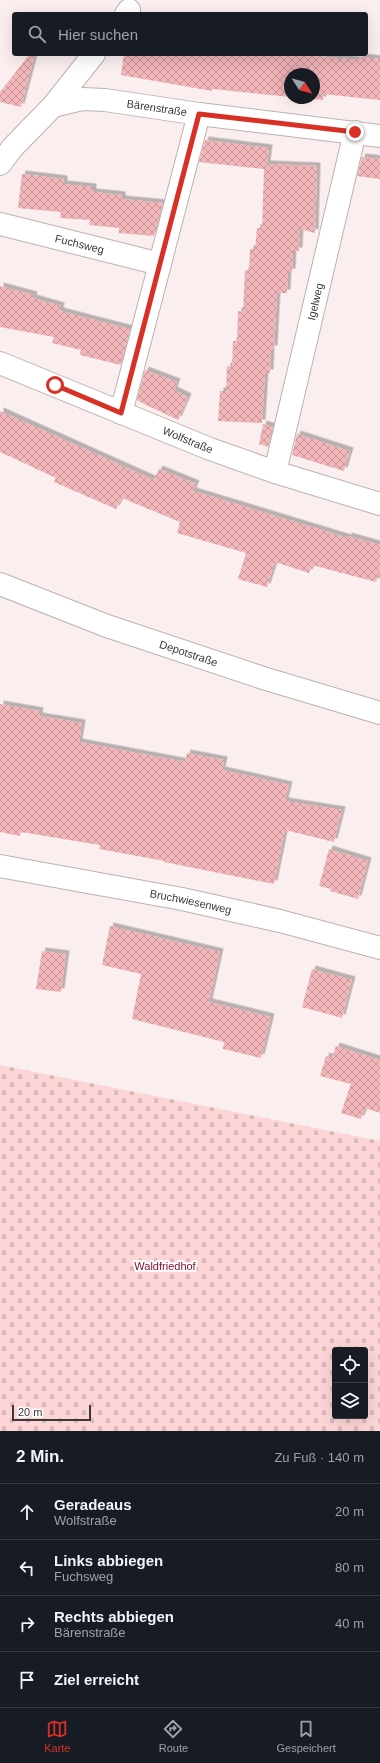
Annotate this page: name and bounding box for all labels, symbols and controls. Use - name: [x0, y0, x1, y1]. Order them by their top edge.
- search box: [12, 12, 368, 56]
- icon: search: [26, 23, 48, 45]
- text: Hier suchen: [58, 26, 138, 43]
- north arrow: [284, 68, 320, 104]
- street label: Bärenstraße: [126, 97, 188, 118]
- route end: [346, 123, 364, 141]
- street label: Fuchsweg: [54, 232, 105, 256]
- street label: Igelweg: [305, 282, 325, 322]
- route start: [46, 376, 64, 394]
- street label: Wolfstraße: [161, 424, 215, 456]
- street label: Depotstraße: [158, 638, 219, 668]
- street label: Bruchwiesenweg: [149, 887, 233, 916]
- park label: Waldfriedhof: [134, 1260, 197, 1272]
- map controls: [332, 1347, 368, 1419]
- button: locate: [332, 1347, 368, 1383]
- button: layers: [332, 1383, 368, 1419]
- scale bar: [12, 1403, 91, 1422]
- text: 20 m: [18, 1406, 42, 1418]
- text: 2 Min.: [16, 1447, 64, 1466]
- text: Zu Fuß · 140 m: [274, 1450, 364, 1465]
- text: Geradeaus: [54, 1496, 132, 1513]
- icon: ahead: [16, 1501, 38, 1523]
- text: 20 m: [335, 1504, 364, 1519]
- text: Wolfstraße: [54, 1513, 117, 1528]
- text: Links abbiegen: [54, 1552, 163, 1569]
- icon: left: [16, 1557, 38, 1579]
- text: 80 m: [335, 1560, 364, 1575]
- text: Fuchsweg: [54, 1569, 113, 1584]
- text: Rechts abbiegen: [54, 1608, 174, 1625]
- icon: right: [16, 1613, 38, 1635]
- text: 40 m: [335, 1616, 364, 1631]
- text: Bärenstraße: [54, 1625, 126, 1640]
- icon: arrive: [16, 1669, 38, 1691]
- text: Ziel erreicht: [54, 1671, 139, 1688]
- tab: Karte: [44, 1718, 70, 1754]
- tab: Route: [159, 1718, 188, 1754]
- tab: Gespeichert: [277, 1718, 336, 1754]

